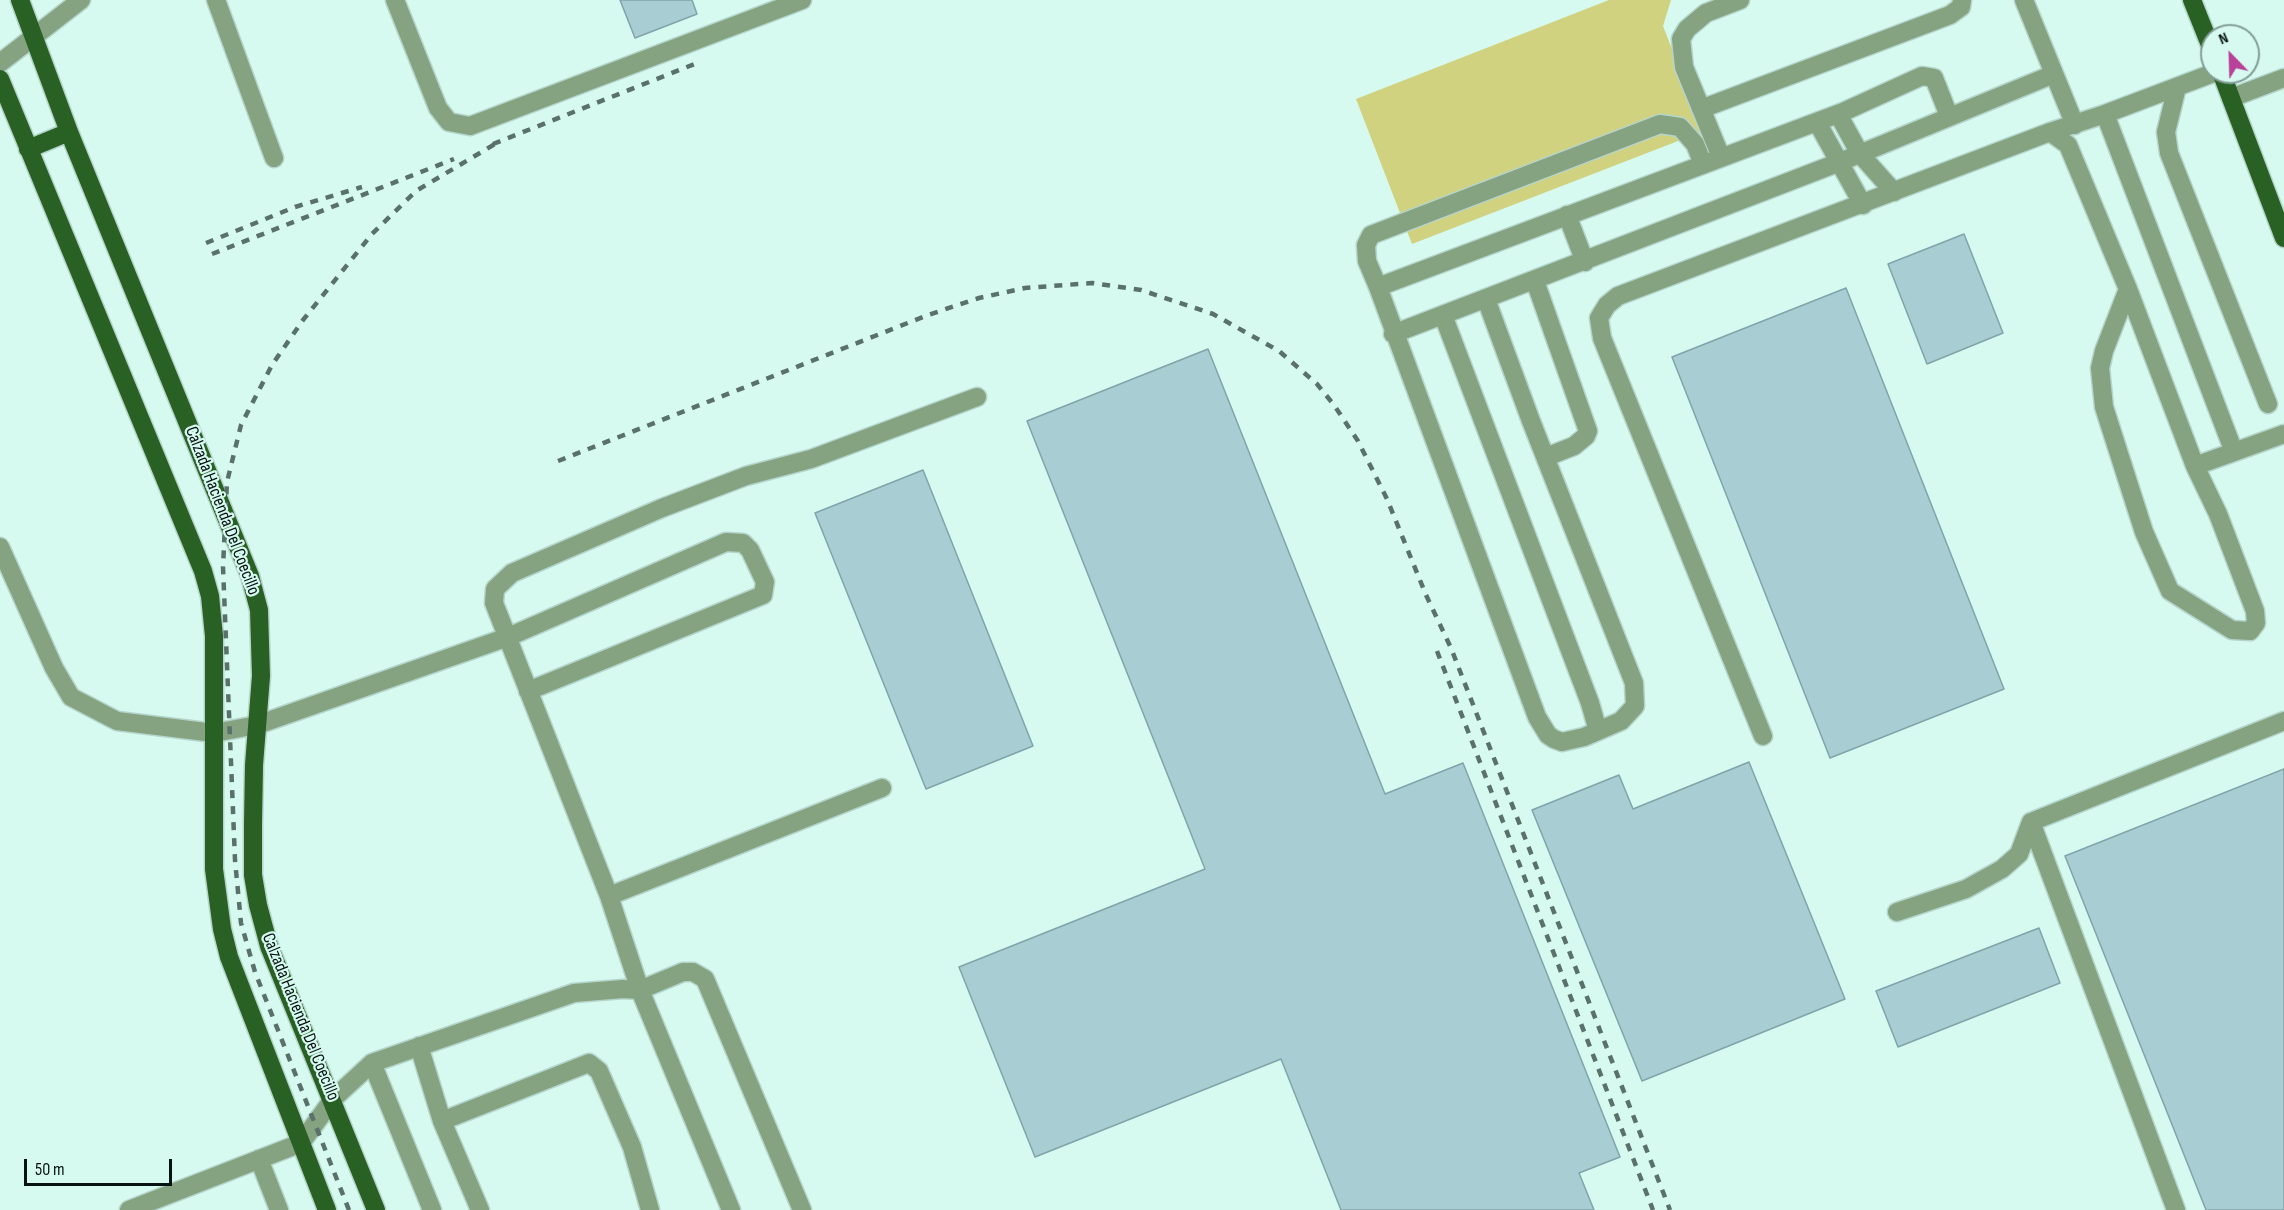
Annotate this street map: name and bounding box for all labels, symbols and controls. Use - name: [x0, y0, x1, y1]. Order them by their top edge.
- north arrow: [2200, 24, 2260, 84]
- text: N: [2216, 28, 2231, 49]
- street label: Calzada Hacienda Del Coecillo: [180, 424, 264, 598]
- street label: Calzada Hacienda Del Coecillo: [257, 930, 343, 1104]
- scale bar: [27, 1147, 176, 1185]
- text: 50 m: [35, 1159, 65, 1180]

